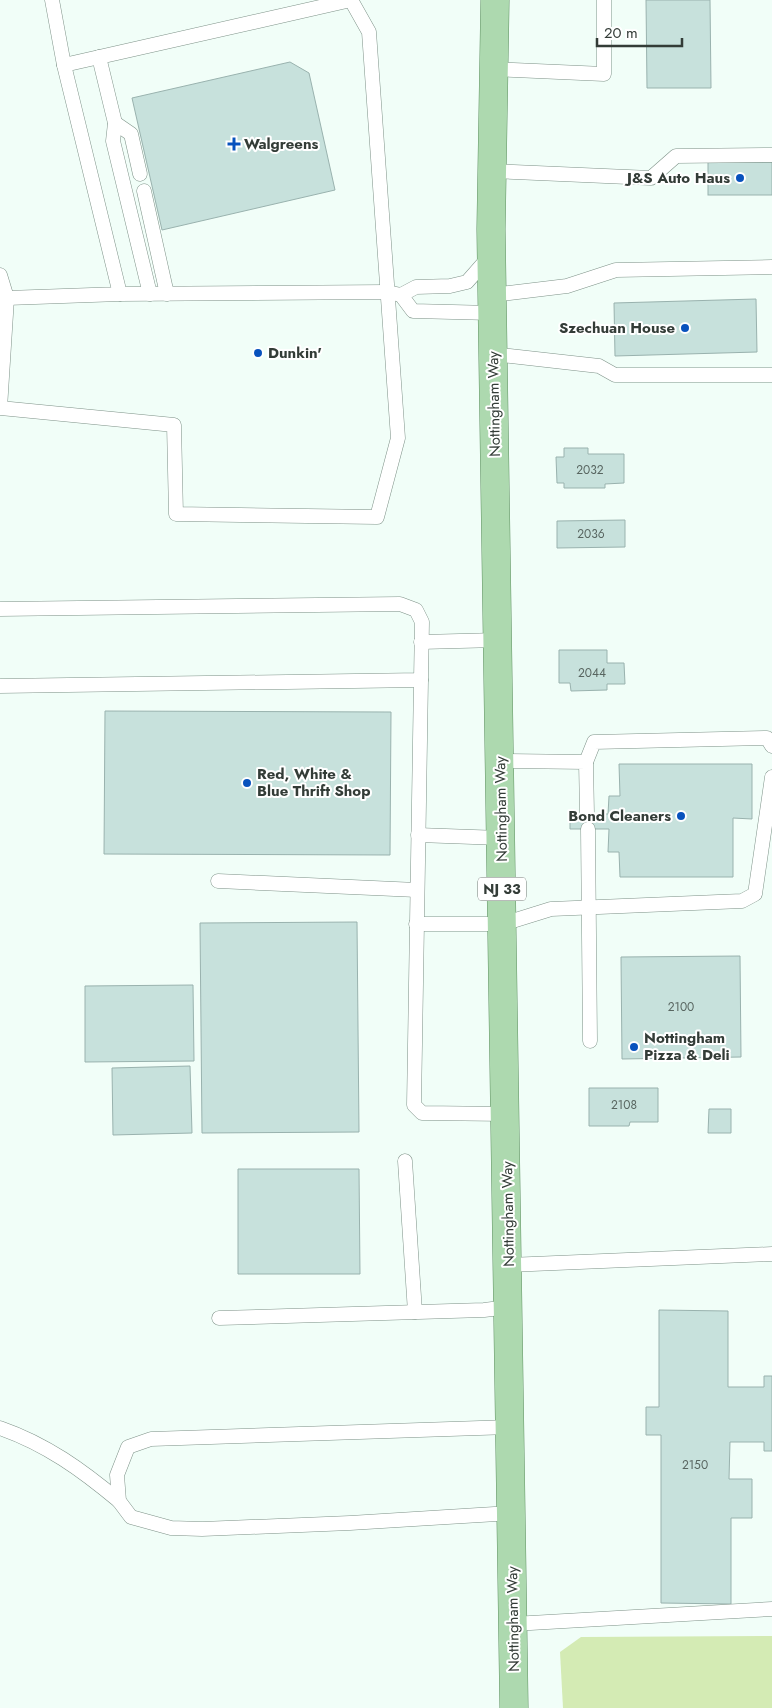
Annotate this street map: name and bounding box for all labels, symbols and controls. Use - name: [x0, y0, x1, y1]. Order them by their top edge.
- scale bar: [597, 15, 682, 47]
- text: 20 m: [604, 22, 638, 44]
- place label: Walgreens: [244, 133, 319, 155]
- marker: Walgreens: [228, 138, 240, 150]
- place label: J&S Auto Haus: [624, 167, 730, 189]
- marker: J&S Auto Haus: [734, 172, 746, 184]
- place label: Szechuan House: [559, 317, 675, 339]
- marker: Szechuan House: [679, 322, 691, 334]
- place label: Dunkin': [268, 342, 322, 364]
- marker: Dunkin': [252, 347, 264, 359]
- street label: Nottingham Way: [482, 351, 506, 457]
- house number: 2032: [576, 461, 604, 479]
- house number: 2036: [577, 525, 605, 543]
- house number: 2044: [578, 664, 606, 682]
- street label: Nottingham Way: [489, 756, 513, 862]
- place label: Red, White & Blue Thrift Shop: [257, 763, 370, 802]
- marker: Red, White & Blue Thrift Shop: [241, 777, 253, 789]
- place label: Bond Cleaners: [568, 805, 671, 827]
- marker: Bond Cleaners: [675, 810, 687, 822]
- road number: NJ 33: [478, 878, 526, 901]
- house number: 2100: [668, 998, 694, 1016]
- place label: Nottingham Pizza & Deli: [644, 1027, 730, 1066]
- marker: Nottingham Pizza & Deli: [628, 1041, 640, 1053]
- house number: 2108: [611, 1096, 637, 1114]
- street label: Nottingham Way: [496, 1161, 520, 1267]
- house number: 2150: [682, 1456, 708, 1474]
- street label: Nottingham Way: [501, 1566, 525, 1672]

